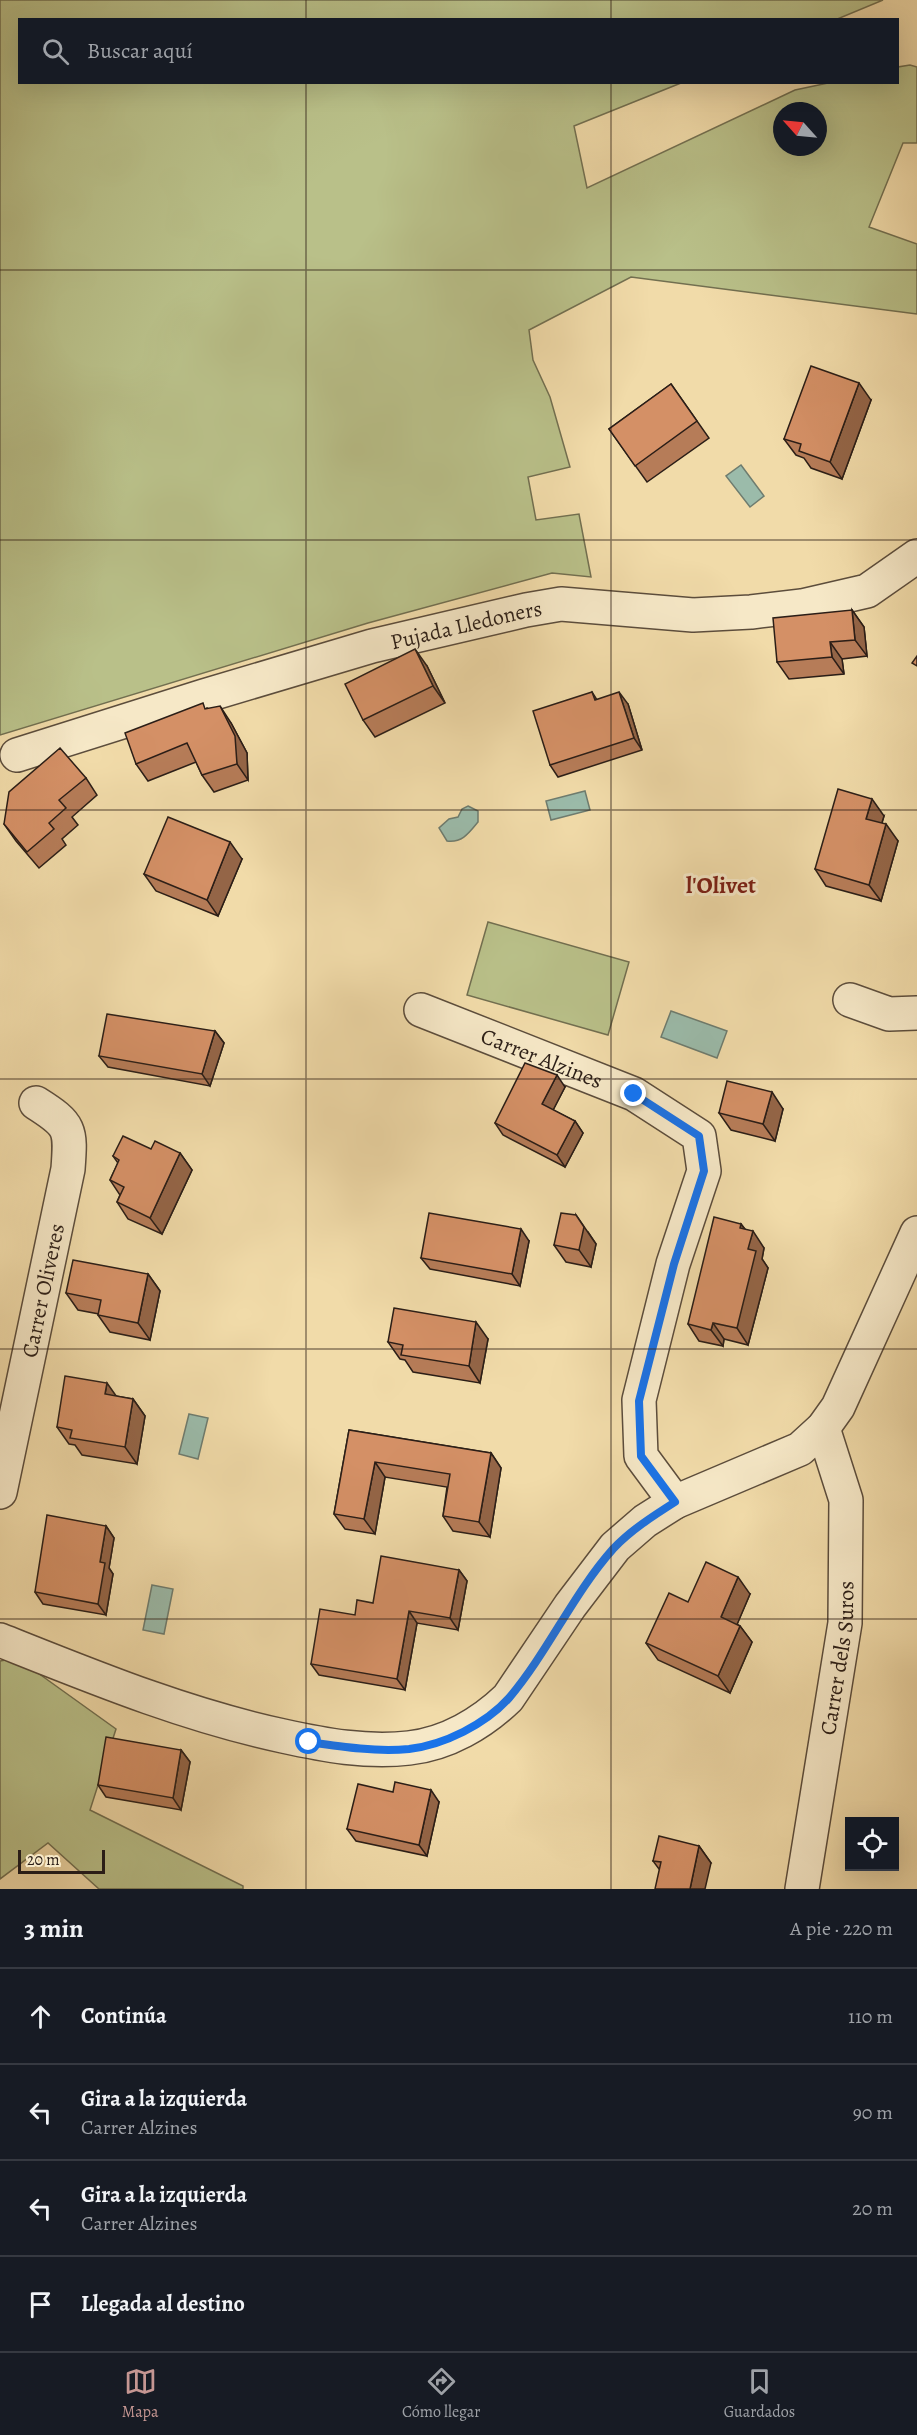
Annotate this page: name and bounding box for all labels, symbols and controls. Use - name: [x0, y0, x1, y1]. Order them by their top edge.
- search box: [18, 18, 899, 84]
- icon: search: [39, 35, 72, 68]
- text: Buscar aquí: [87, 36, 193, 66]
- north arrow: [773, 102, 827, 156]
- street label: Pujada Lledoners: [388, 594, 544, 657]
- district label: l'Olivet: [686, 869, 756, 901]
- street label: Carrer Alzines: [476, 1021, 607, 1096]
- route end: [620, 1080, 646, 1106]
- street label: Carrer Oliveres: [15, 1221, 72, 1360]
- street label: Carrer dels Suros: [813, 1581, 861, 1737]
- route start: [295, 1728, 321, 1754]
- map controls: [845, 1817, 899, 1871]
- button: locate: [845, 1817, 899, 1871]
- scale bar: [18, 1847, 105, 1874]
- text: 20 m: [27, 1849, 60, 1871]
- text: 3 min: [24, 1911, 84, 1946]
- text: A pie · 220 m: [790, 1915, 893, 1942]
- icon: ahead: [24, 2000, 57, 2033]
- text: Continúa: [81, 2001, 167, 2031]
- text: 110 m: [848, 2003, 893, 2030]
- text: Gira a la izquierda: [81, 2084, 247, 2114]
- icon: left: [24, 2096, 57, 2129]
- text: 90 m: [853, 2099, 893, 2126]
- text: Carrer Alzines: [81, 2114, 198, 2141]
- text: Gira a la izquierda: [81, 2180, 247, 2210]
- icon: left: [24, 2192, 57, 2225]
- text: 20 m: [852, 2195, 893, 2222]
- text: Carrer Alzines: [81, 2210, 198, 2237]
- icon: arrive: [24, 2288, 57, 2321]
- text: Llegada al destino: [81, 2289, 245, 2319]
- tab: Mapa: [122, 2365, 159, 2423]
- tab: Cómo llegar: [402, 2365, 480, 2423]
- tab: Guardados: [724, 2365, 795, 2423]

